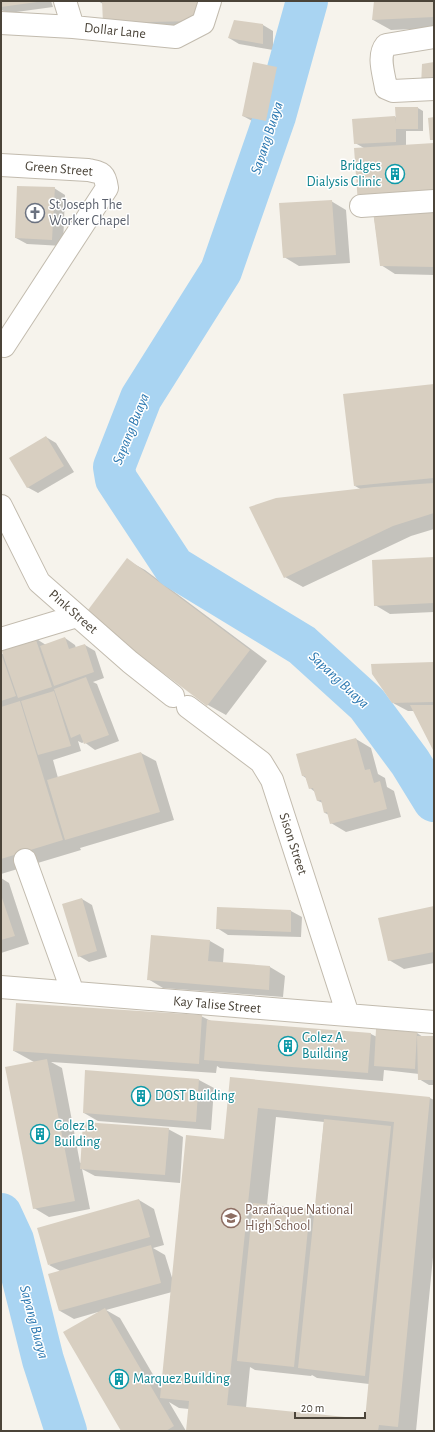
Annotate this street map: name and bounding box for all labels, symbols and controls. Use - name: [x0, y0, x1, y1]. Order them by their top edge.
- street label: Dollar Lane: [84, 21, 146, 41]
- water label: Sapang Buaya: [248, 100, 286, 176]
- street label: Green Street: [25, 159, 94, 179]
- place label: Bridges Dialysis Clinic: [306, 159, 382, 189]
- building icon: Bridges Dialysis Clinic: [384, 163, 406, 185]
- place label: St Joseph The Worker Chapel: [49, 198, 130, 228]
- church icon: St Joseph The Worker Chapel: [24, 202, 46, 224]
- water label: Sapang Buaya: [110, 391, 152, 467]
- street label: Pink Street: [46, 587, 100, 637]
- water label: Sapang Buaya: [306, 649, 372, 711]
- street label: Sison Street: [276, 811, 310, 877]
- street label: Kay Talise Street: [172, 994, 262, 1016]
- place label: Golez A. Building: [302, 1031, 348, 1061]
- building icon: Golez A. Building: [277, 1035, 299, 1057]
- building icon: DOST Building: [130, 1085, 152, 1107]
- place label: DOST Building: [155, 1089, 235, 1103]
- place label: Golez B. Building: [54, 1119, 100, 1149]
- building icon: Golez B. Building: [29, 1123, 51, 1145]
- place label: Parañaque National High School: [245, 1203, 353, 1233]
- school or university icon: Parañaque National High School: [220, 1207, 242, 1229]
- water label: Sapang Buaya: [17, 1284, 51, 1360]
- building icon: Marquez Building: [108, 1368, 130, 1390]
- place label: Marquez Building: [133, 1372, 230, 1386]
- scale bar: [295, 1394, 365, 1420]
- text: 20 m: [301, 1402, 324, 1414]

